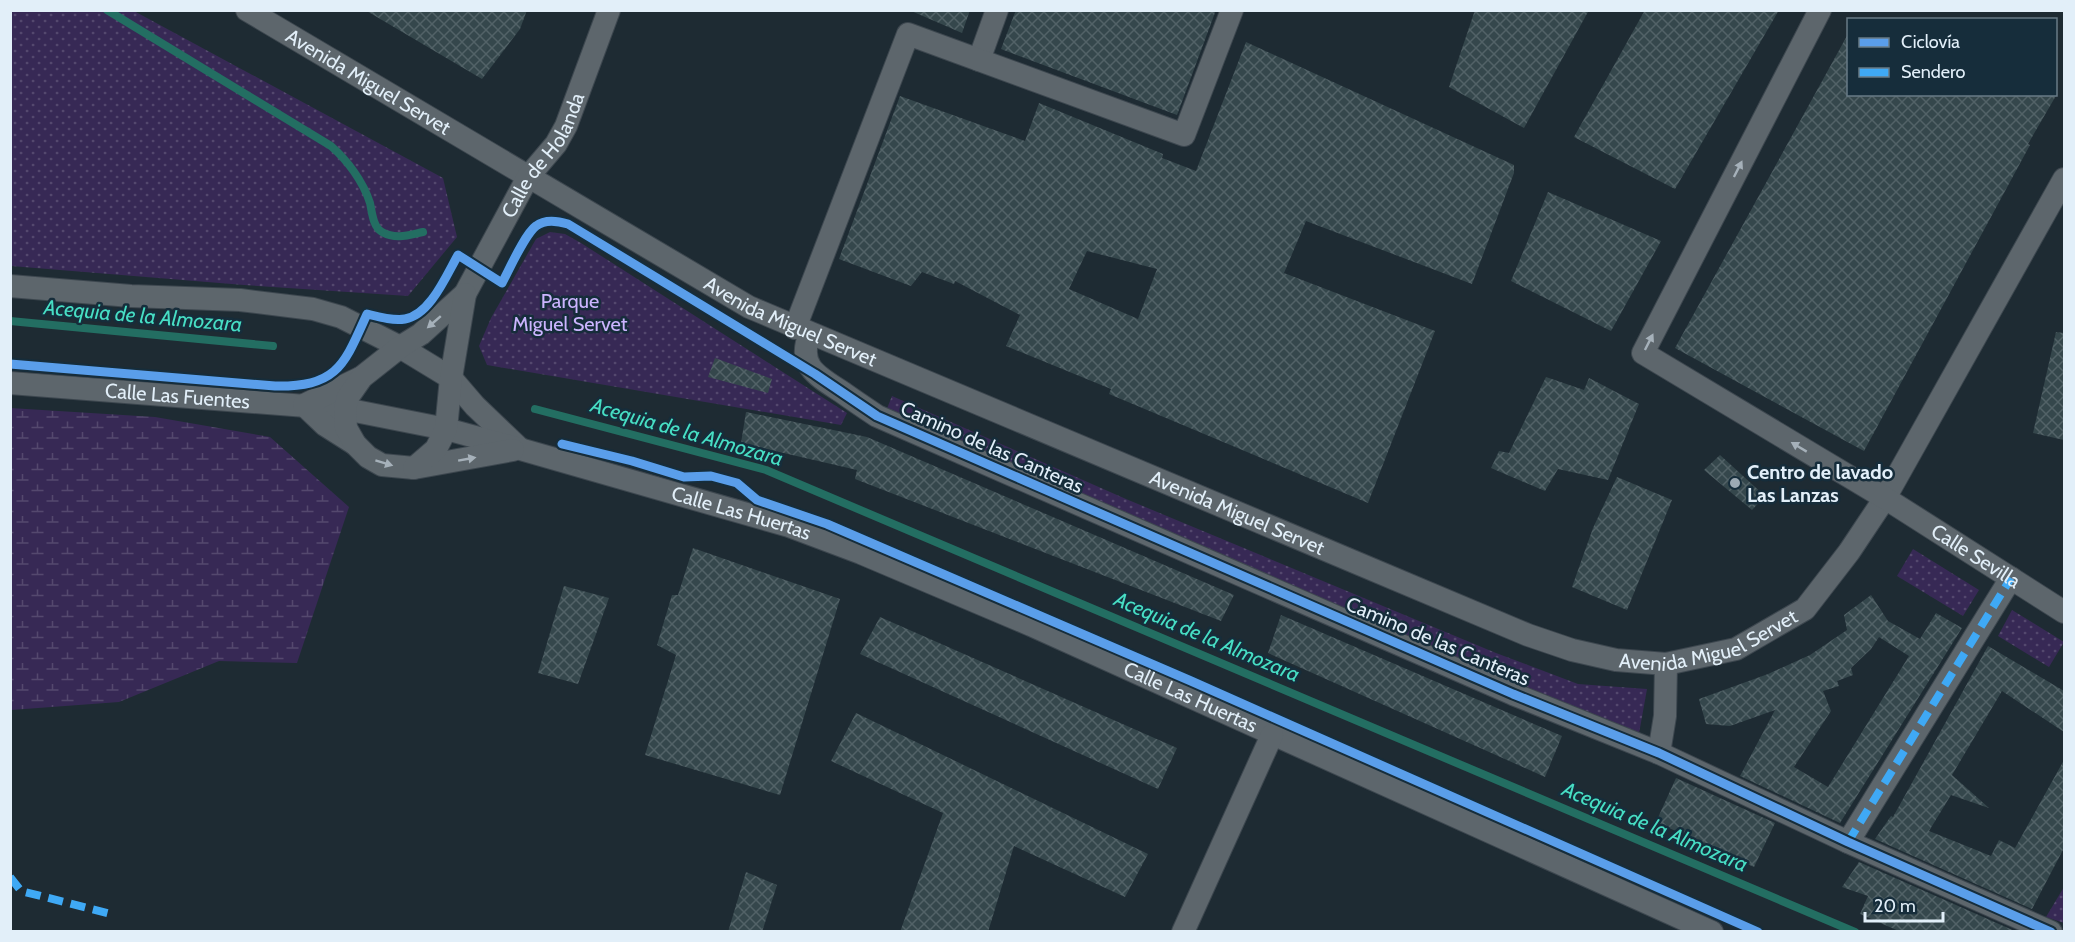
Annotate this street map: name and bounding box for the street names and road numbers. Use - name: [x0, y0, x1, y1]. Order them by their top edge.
- street label: Avenida Miguel Servet: [282, 24, 455, 140]
- street label: Calle de Holanda: [496, 89, 589, 222]
- street label: Avenida Miguel Servet: [700, 271, 881, 371]
- street label: Calle Las Fuentes: [104, 378, 251, 414]
- street label: Camino de las Canteras: [897, 396, 1087, 498]
- street label: Avenida Miguel Servet: [1146, 465, 1328, 560]
- street label: Calle Las Huertas: [669, 481, 814, 545]
- street label: Calle Sevilla: [1927, 519, 2025, 593]
- street label: Camino de las Canteras: [1343, 591, 1533, 691]
- street label: Avenida Miguel Servet: [1618, 604, 1802, 676]
- street label: Calle Las Huertas: [1120, 656, 1261, 737]

